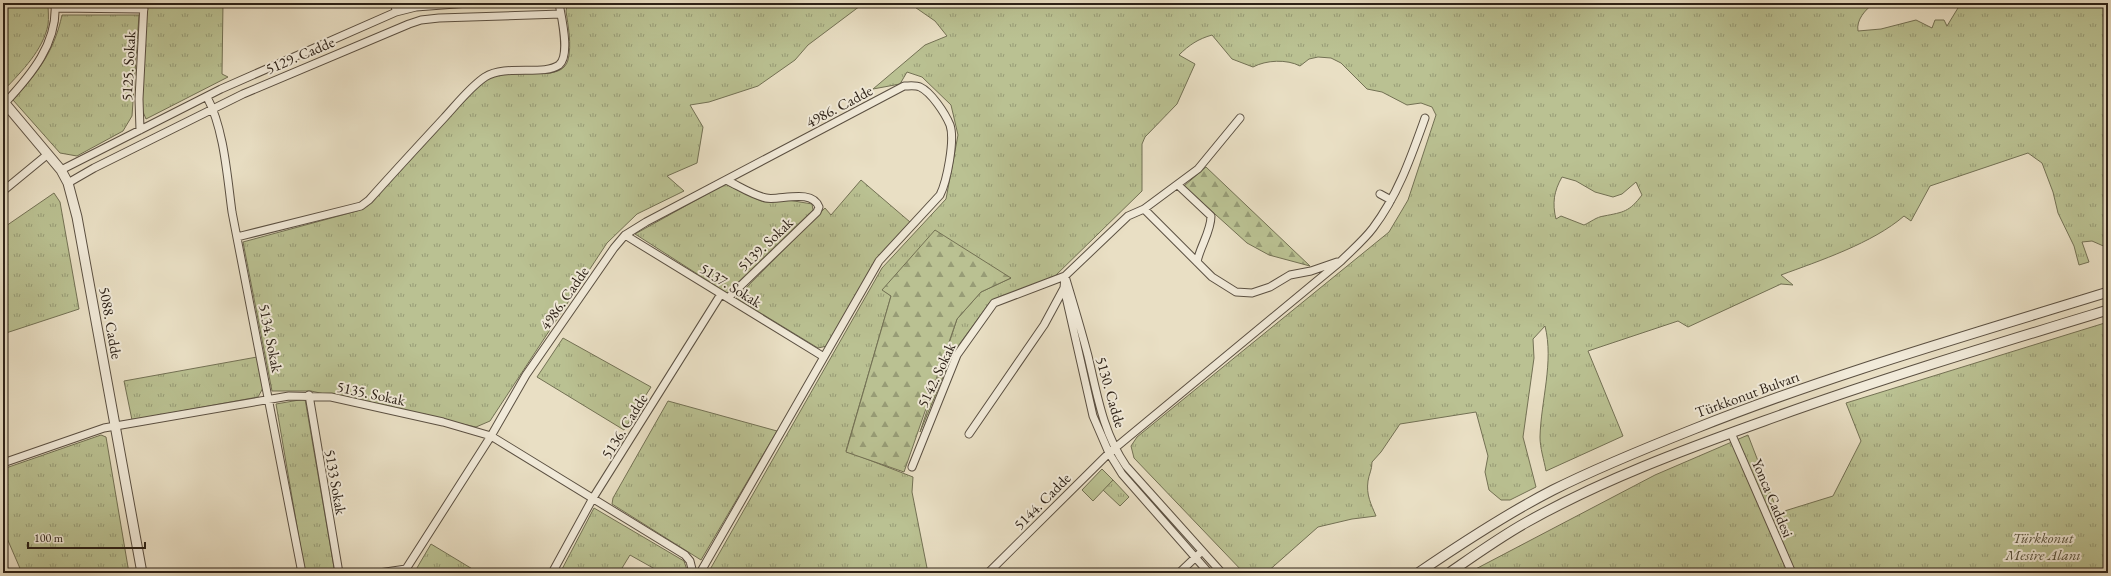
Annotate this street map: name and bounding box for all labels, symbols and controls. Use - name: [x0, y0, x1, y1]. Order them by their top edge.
- street label: 5125. Sokak: [117, 30, 139, 101]
- street label: 5129. Cadde: [263, 32, 337, 78]
- street label: 4986. Cadde: [802, 80, 876, 132]
- street label: 5139. Sokak: [733, 212, 797, 275]
- street label: 5137. Sokak: [697, 259, 766, 312]
- street label: 4986. Cadde: [535, 263, 593, 333]
- street label: 5088. Cadde: [95, 285, 127, 361]
- street label: 5134. Sokak: [255, 302, 287, 375]
- street label: 5142. Sokak: [913, 339, 960, 411]
- street label: 5130. Cadde: [1092, 354, 1130, 430]
- street label: Türkkonut Bulvarı: [1692, 366, 1802, 422]
- street label: 5135. Sokak: [335, 376, 408, 410]
- street label: 5136. Cadde: [597, 390, 651, 462]
- street label: 5133 Sokak: [321, 448, 351, 517]
- street label: Yonca Caddesi: [1748, 456, 1798, 540]
- street label: 5144. Cadde: [1010, 468, 1075, 533]
- scale bar: [28, 524, 145, 550]
- park label: Türkkonut Mesire Alanı: [2004, 528, 2081, 564]
- text: 100 m: [34, 530, 64, 546]

